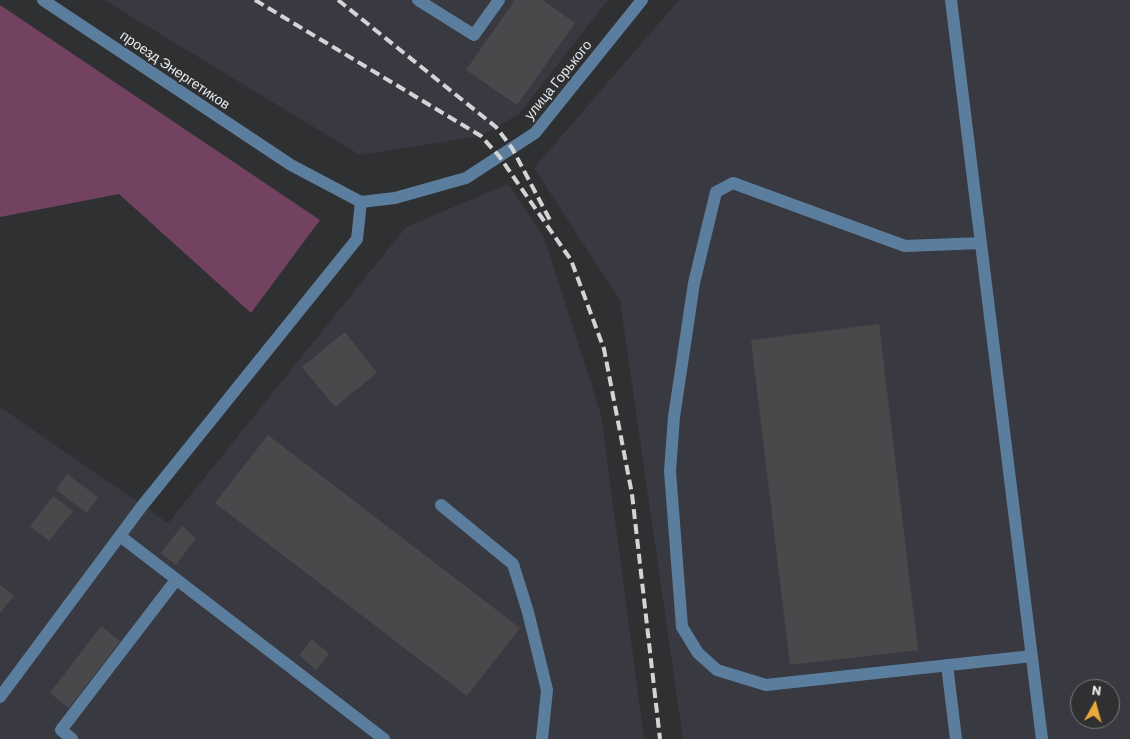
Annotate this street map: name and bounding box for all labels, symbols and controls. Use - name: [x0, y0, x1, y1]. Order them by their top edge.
- street label: проезд Энергетиков: [117, 27, 233, 113]
- street label: улица Горького: [521, 37, 595, 123]
- north arrow: [1070, 679, 1120, 729]
- text: N: [1091, 681, 1102, 699]

